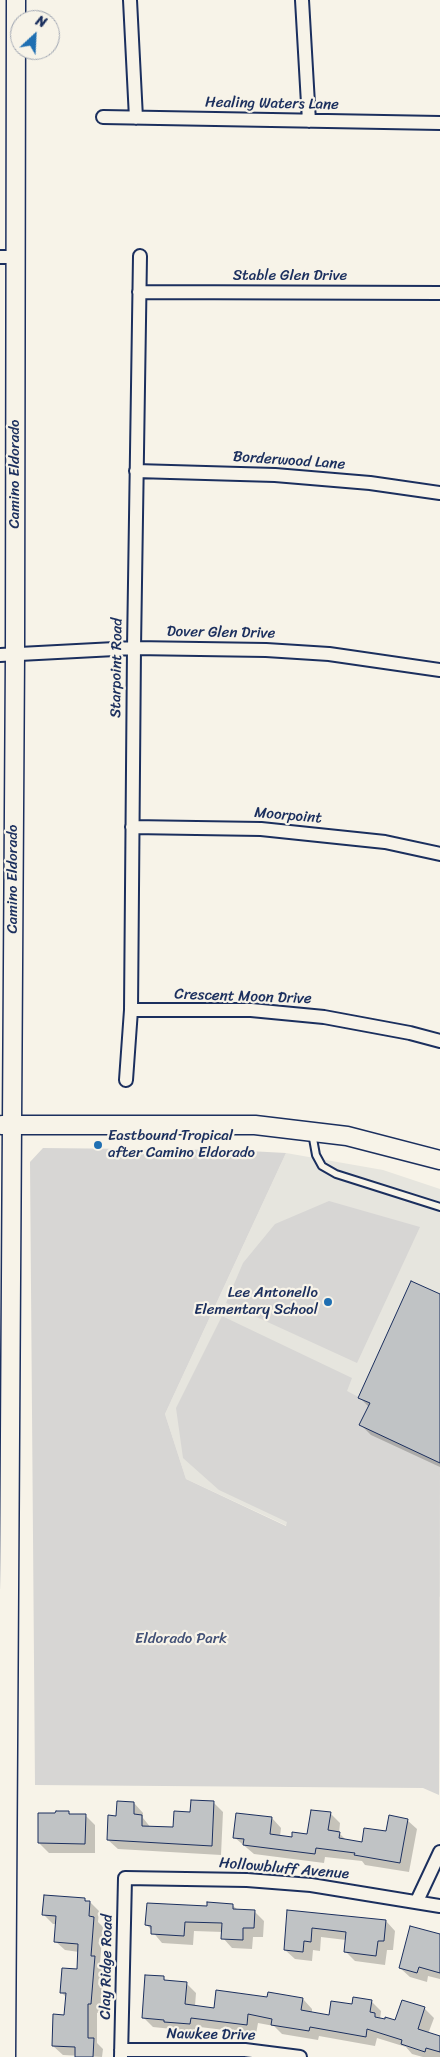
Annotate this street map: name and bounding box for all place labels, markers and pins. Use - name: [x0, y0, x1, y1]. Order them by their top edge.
- place label: Eastbound Tropical after Camino Eldorado: [108, 1127, 255, 1162]
- marker: Eastbound Tropical after Camino Eldorado: [92, 1139, 104, 1151]
- place label: Lee Antonello Elementary School: [194, 1284, 318, 1319]
- marker: Lee Antonello Elementary School: [322, 1296, 334, 1308]

